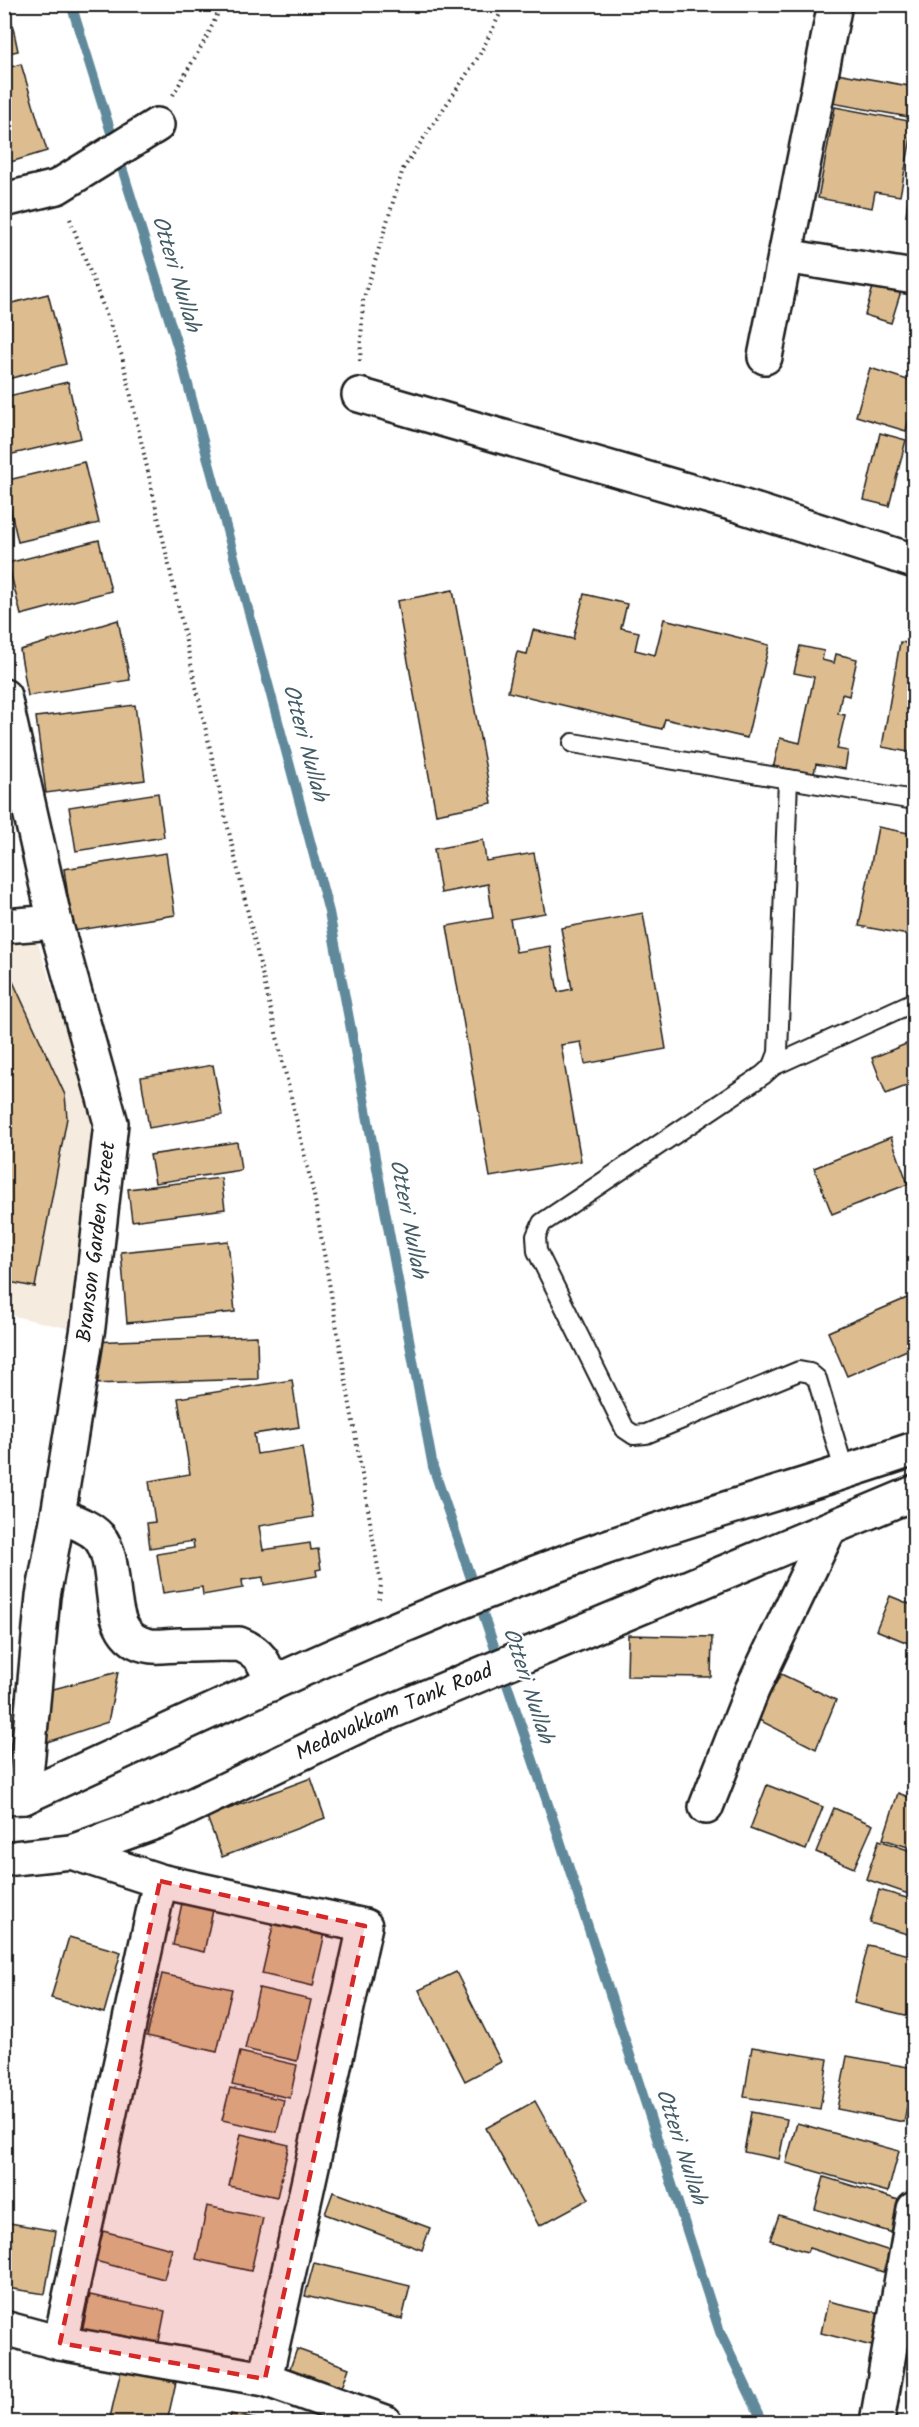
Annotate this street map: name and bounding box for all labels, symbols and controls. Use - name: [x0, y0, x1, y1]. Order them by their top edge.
- water label: Otteri Nullah: [141, 211, 210, 339]
- water label: Otteri Nullah: [272, 680, 337, 808]
- street label: Branson Garden Street: [68, 1139, 126, 1344]
- water label: Otteri Nullah: [378, 1157, 436, 1283]
- water label: Otteri Nullah: [492, 1623, 563, 1751]
- street label: Medavakkam Tank Road: [290, 1654, 499, 1770]
- water label: Otteri Nullah: [645, 2084, 716, 2212]

